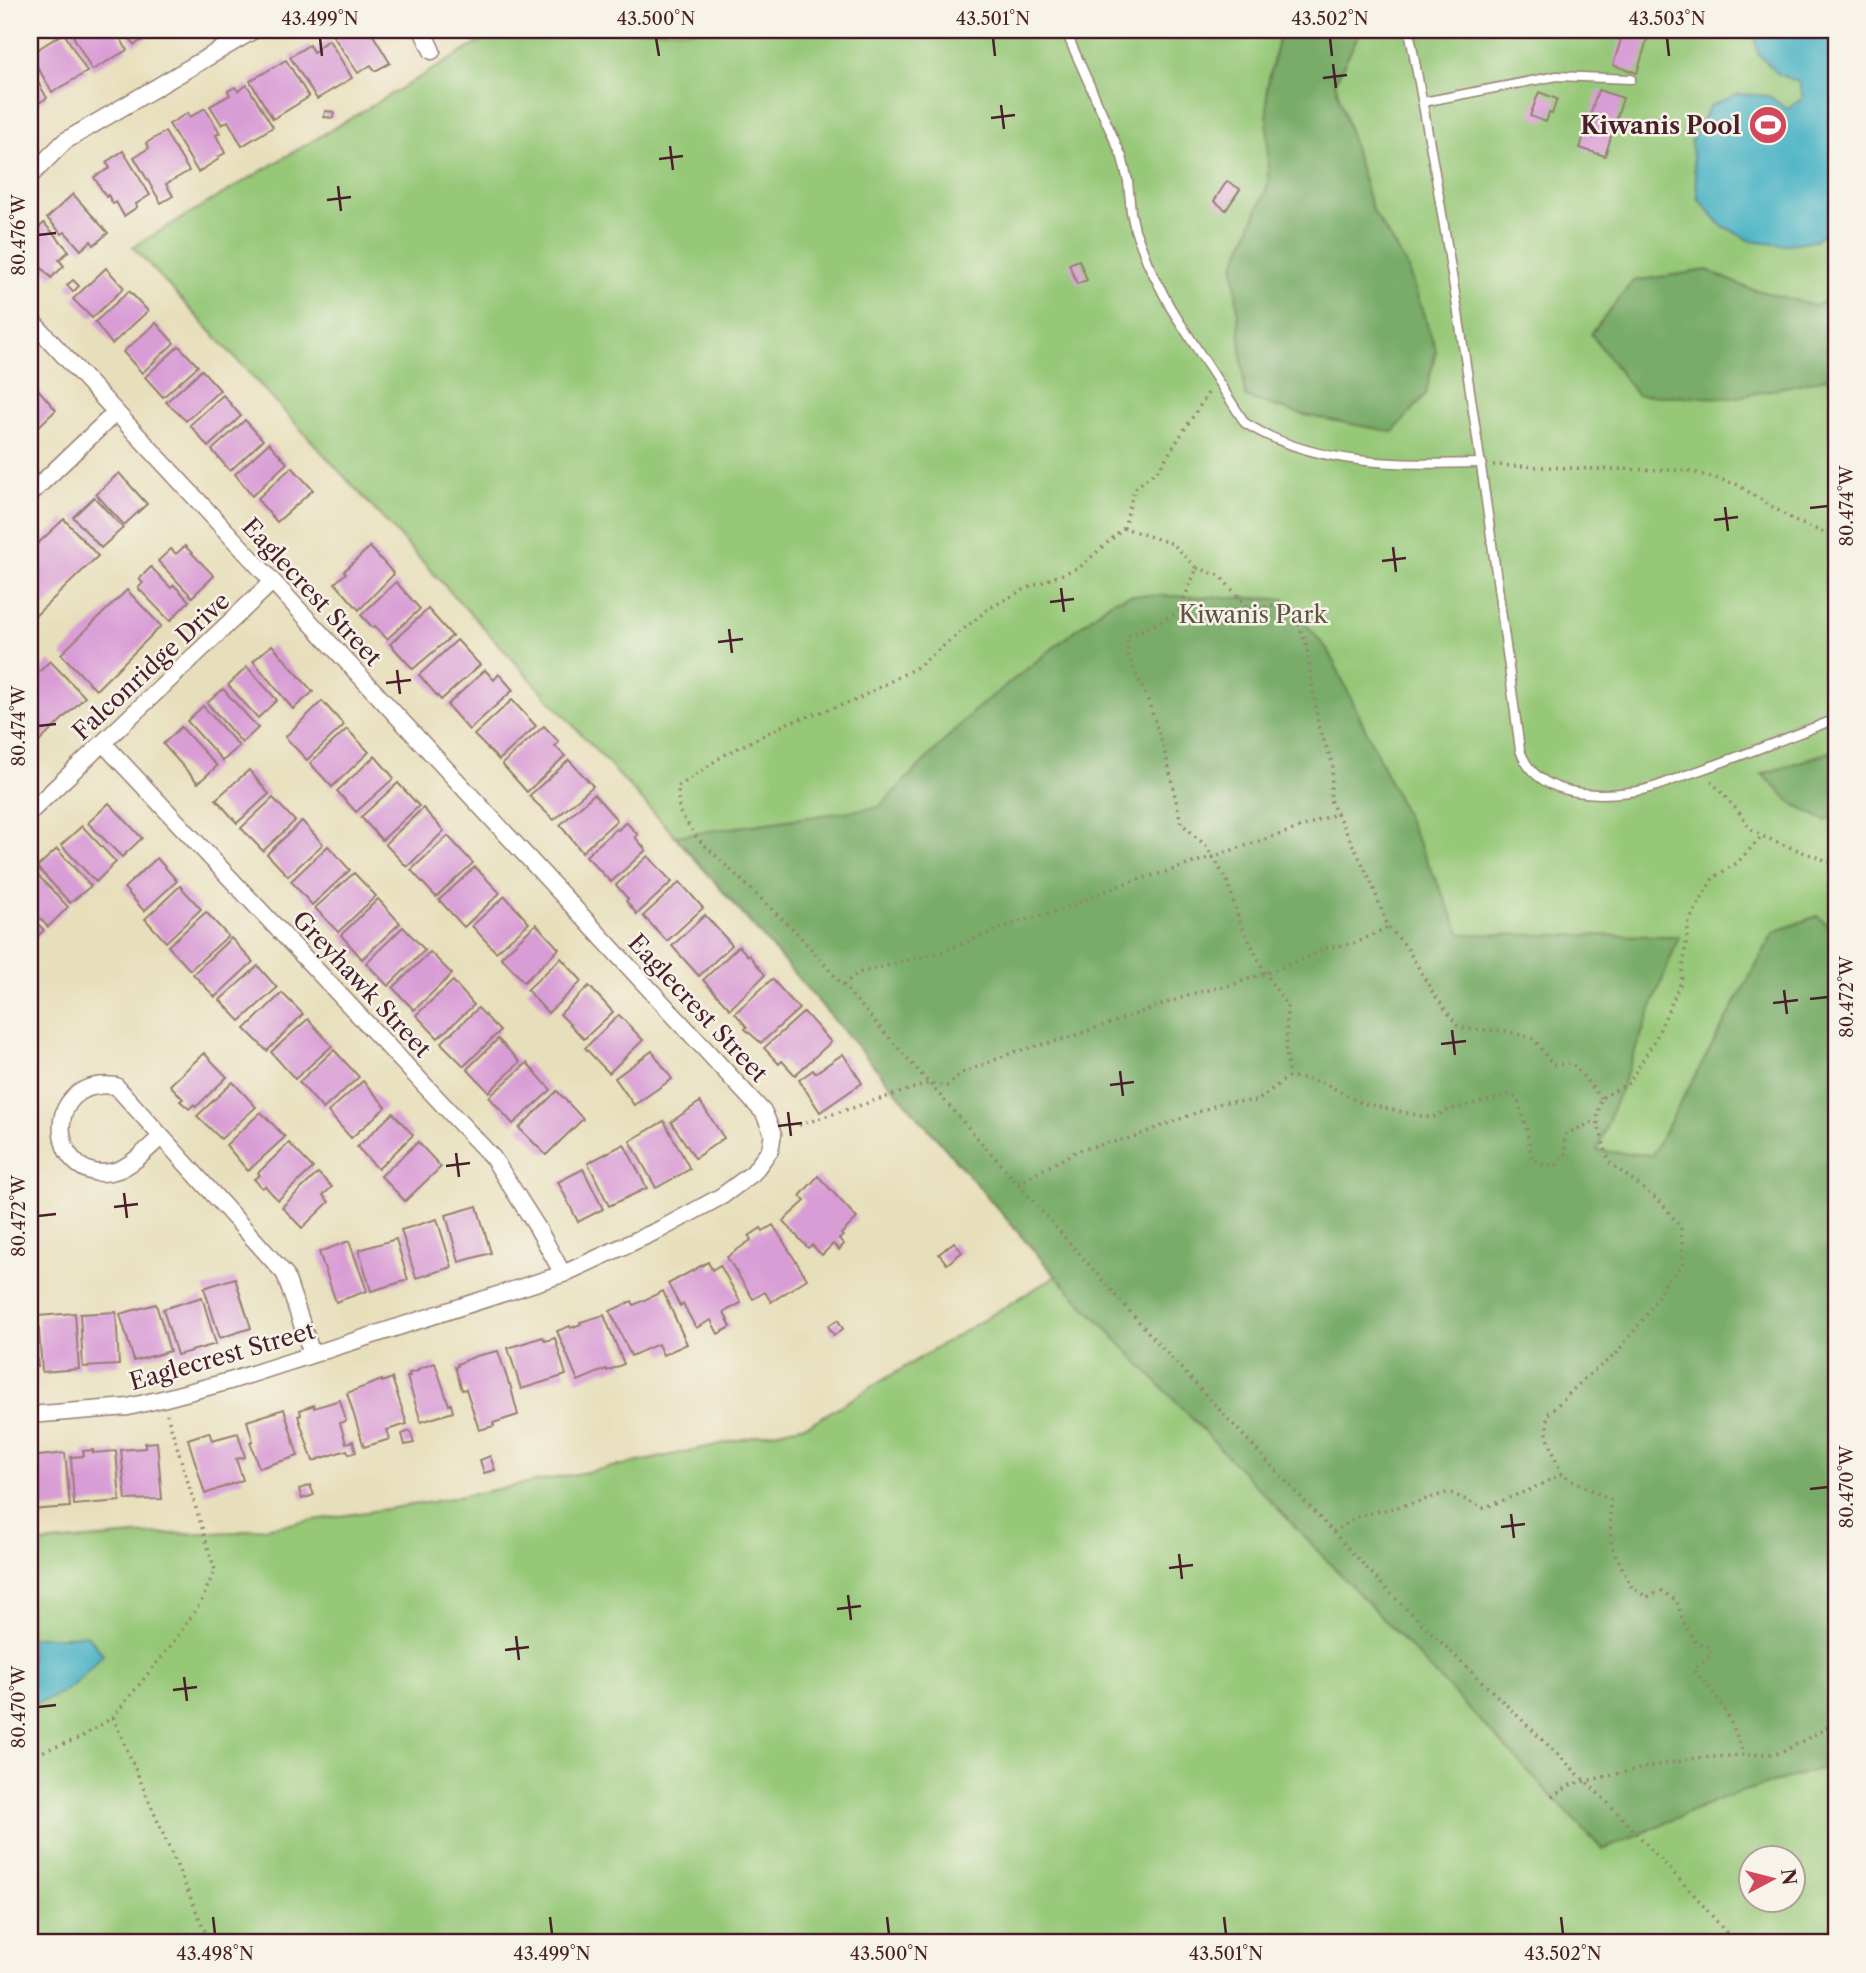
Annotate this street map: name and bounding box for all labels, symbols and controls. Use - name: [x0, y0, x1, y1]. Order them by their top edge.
- text: 43.499°N: [281, 8, 359, 30]
- text: 43.500°N: [617, 8, 695, 30]
- text: 43.501°N: [956, 8, 1030, 30]
- text: 43.502°N: [1291, 8, 1369, 30]
- text: 43.503°N: [1629, 8, 1706, 30]
- sports icon: Kiwanis Pool: [1747, 104, 1789, 146]
- place label: Kiwanis Pool: [1580, 111, 1741, 140]
- text: 80.476°W: [8, 193, 30, 276]
- text: 80.474°W: [1836, 464, 1858, 547]
- street label: Eaglecrest Street: [236, 512, 388, 672]
- street label: Falconridge Drive: [67, 586, 235, 746]
- park label: Kiwanis Park: [1179, 600, 1329, 629]
- text: 80.474°W: [8, 684, 30, 767]
- street label: Greyhawk Street: [287, 905, 438, 1064]
- street label: Eaglecrest Street: [622, 928, 774, 1088]
- text: 80.472°W: [1836, 955, 1858, 1038]
- text: 80.472°W: [8, 1174, 30, 1257]
- street label: Eaglecrest Street: [126, 1316, 319, 1396]
- text: 80.470°W: [1836, 1444, 1858, 1528]
- text: 80.470°W: [8, 1664, 30, 1748]
- north arrow: [1736, 1843, 1806, 1913]
- text: N: [1776, 1867, 1801, 1887]
- text: 43.498°N: [176, 1943, 254, 1965]
- text: 43.499°N: [513, 1943, 591, 1965]
- text: 43.500°N: [850, 1943, 928, 1965]
- text: 43.501°N: [1189, 1943, 1263, 1965]
- text: 43.502°N: [1524, 1943, 1602, 1965]

